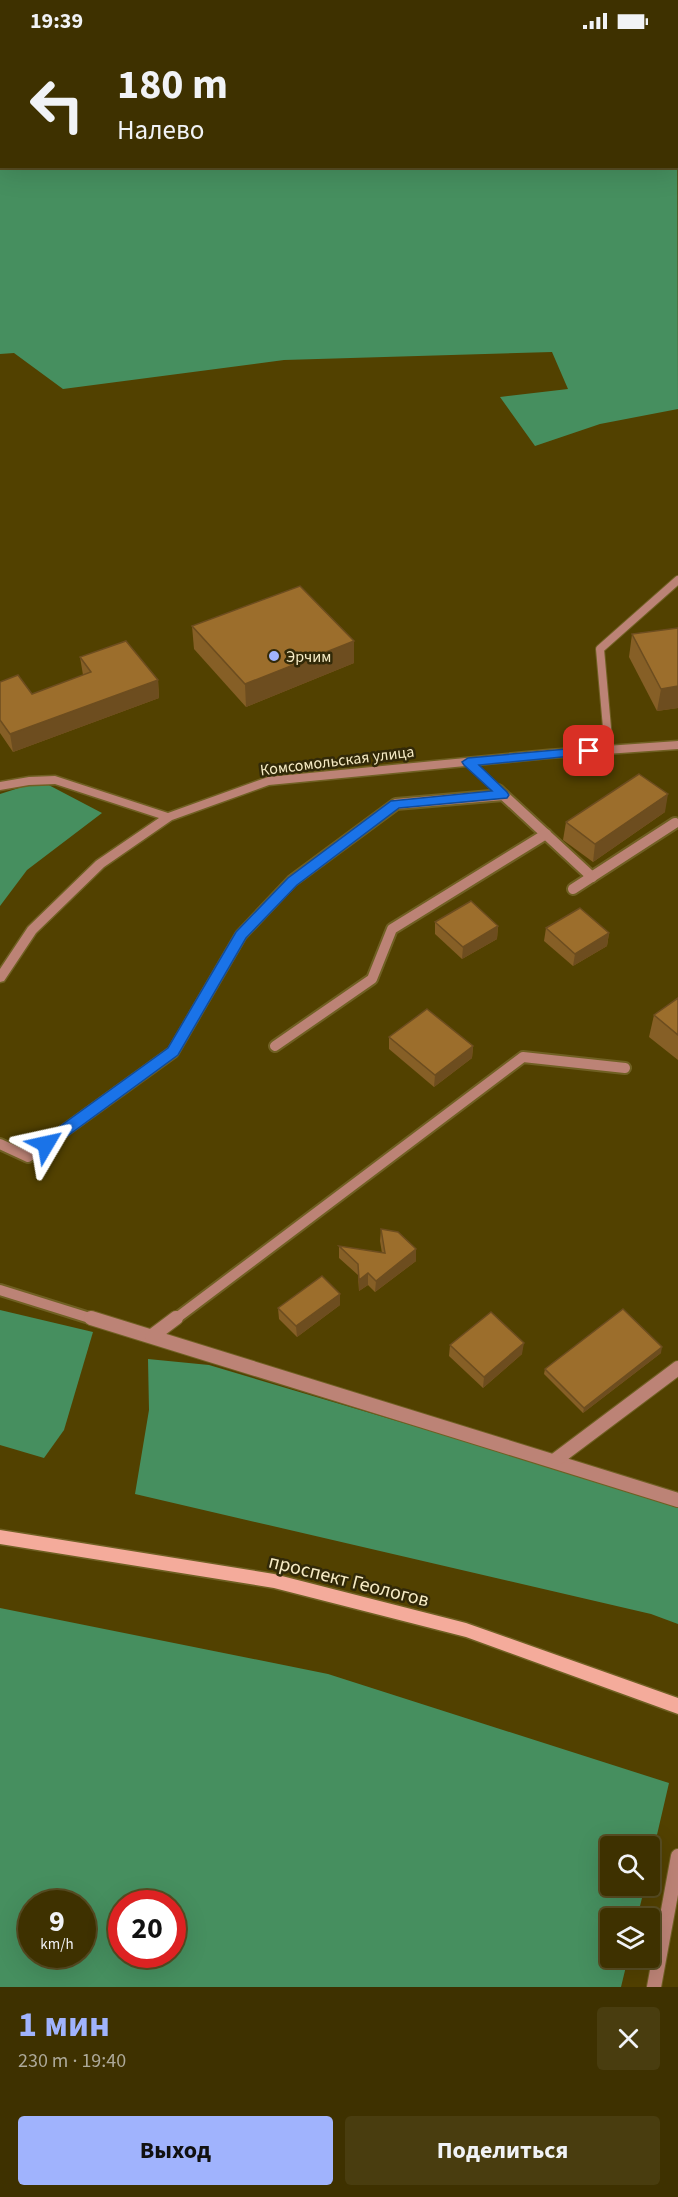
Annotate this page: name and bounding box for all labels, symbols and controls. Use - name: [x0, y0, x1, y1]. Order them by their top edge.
- text: 19:39: [30, 5, 83, 37]
- text: 180 m: [117, 55, 228, 115]
- icon: left: [18, 66, 96, 144]
- text: Налево: [117, 111, 204, 150]
- place label: Эрчим: [286, 646, 331, 668]
- marker: Эрчим: [267, 649, 281, 663]
- pin: [563, 725, 614, 776]
- icon: arrive: [572, 734, 605, 767]
- street label: Комсомольская улица: [259, 741, 416, 781]
- position arrow: [14.0, 1112, 78.0, 1176]
- street label: проспект Геологов: [266, 1548, 432, 1614]
- map controls: [600, 1836, 660, 1968]
- button: search: [600, 1836, 660, 1896]
- speed limit sign: 20: [108, 1890, 186, 1968]
- text: 9: [49, 1900, 65, 1943]
- button: layers: [600, 1908, 660, 1968]
- text: km/h: [40, 1934, 74, 1955]
- text: 1 мин: [18, 1999, 110, 2050]
- button: close: [597, 2007, 660, 2070]
- text: 230 m · 19:40: [18, 2047, 126, 2075]
- button: Выход: [18, 2116, 333, 2185]
- button: Поделиться: [345, 2116, 660, 2185]

